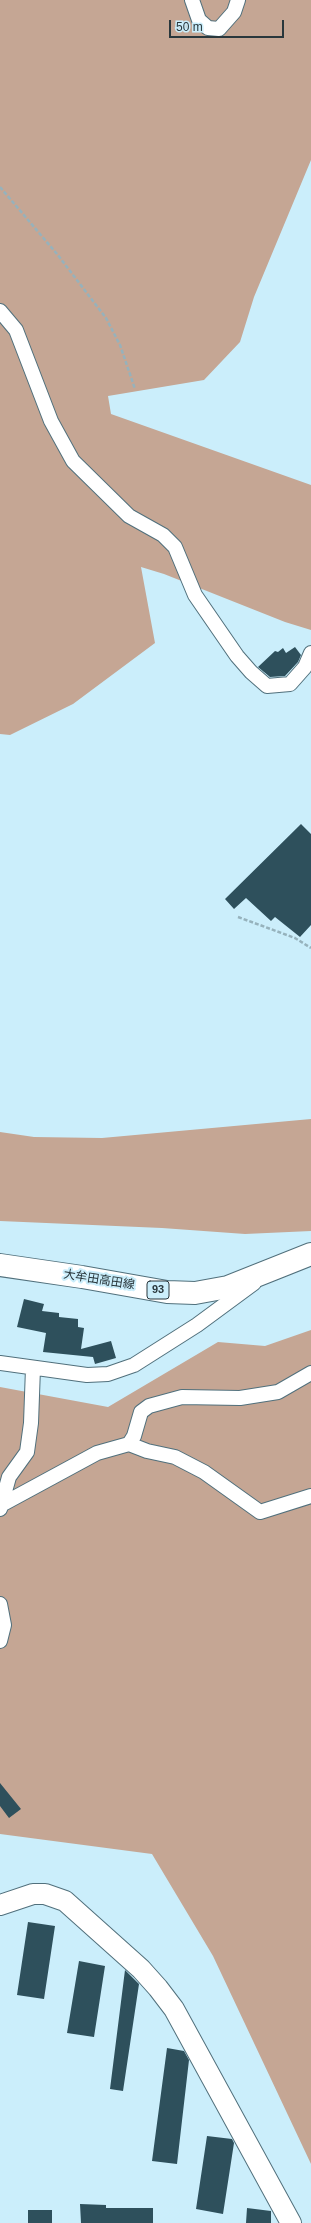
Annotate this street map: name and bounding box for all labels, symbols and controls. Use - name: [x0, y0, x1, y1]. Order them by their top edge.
- scale bar: [171, 12, 286, 38]
- text: 50 m: [176, 20, 203, 34]
- street label: 大牟田高田線: [62, 1267, 136, 1293]
- road number: 93: [147, 1281, 169, 1299]

